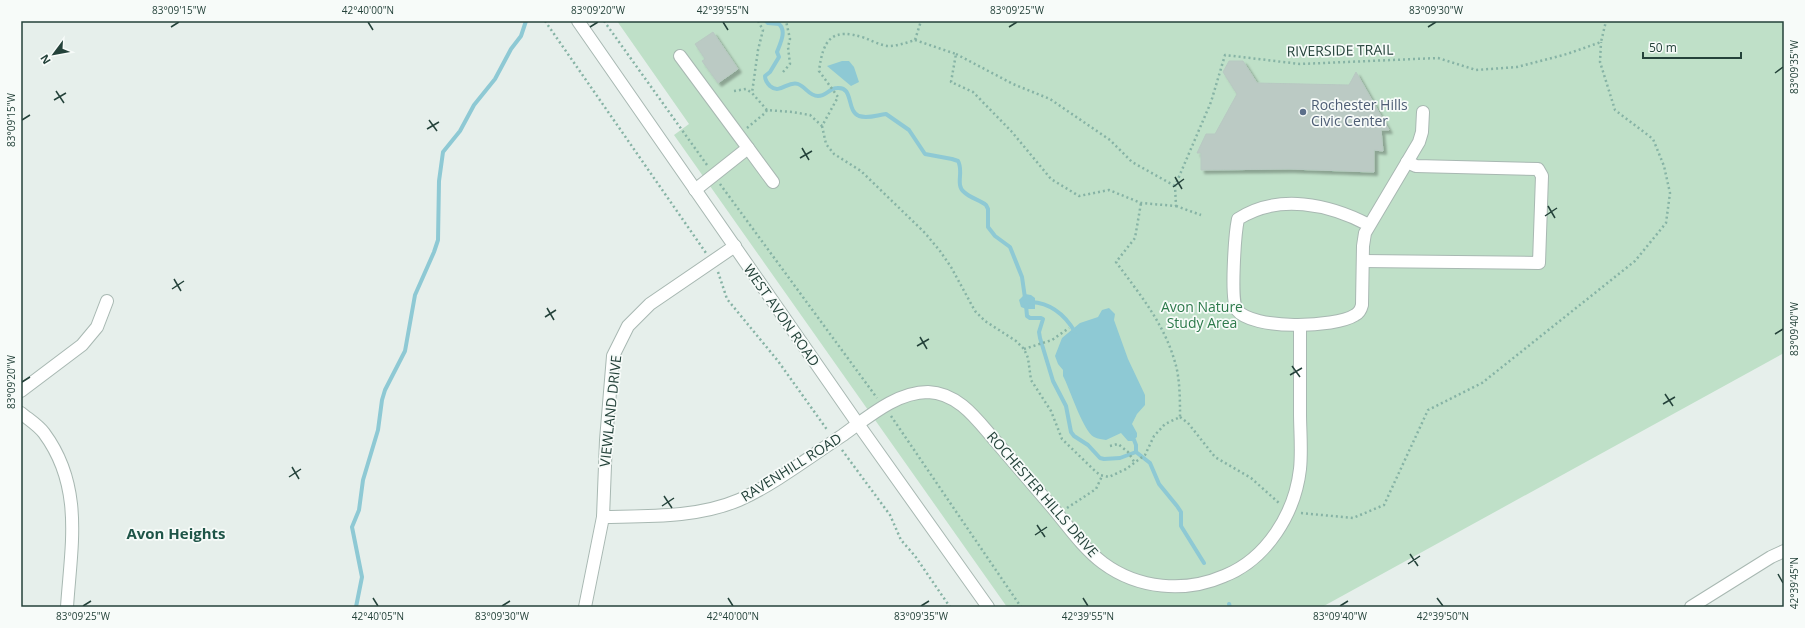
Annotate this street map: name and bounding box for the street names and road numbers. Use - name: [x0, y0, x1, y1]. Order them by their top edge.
- street label: RIVERSIDE TRAIL: [1286, 40, 1394, 60]
- street label: WEST AVON ROAD: [740, 260, 824, 370]
- street label: VIEWLAND DRIVE: [595, 354, 625, 468]
- street label: ROCHESTER HILLS DRIVE: [983, 427, 1103, 561]
- street label: RAVENHILL ROAD: [737, 428, 845, 506]

